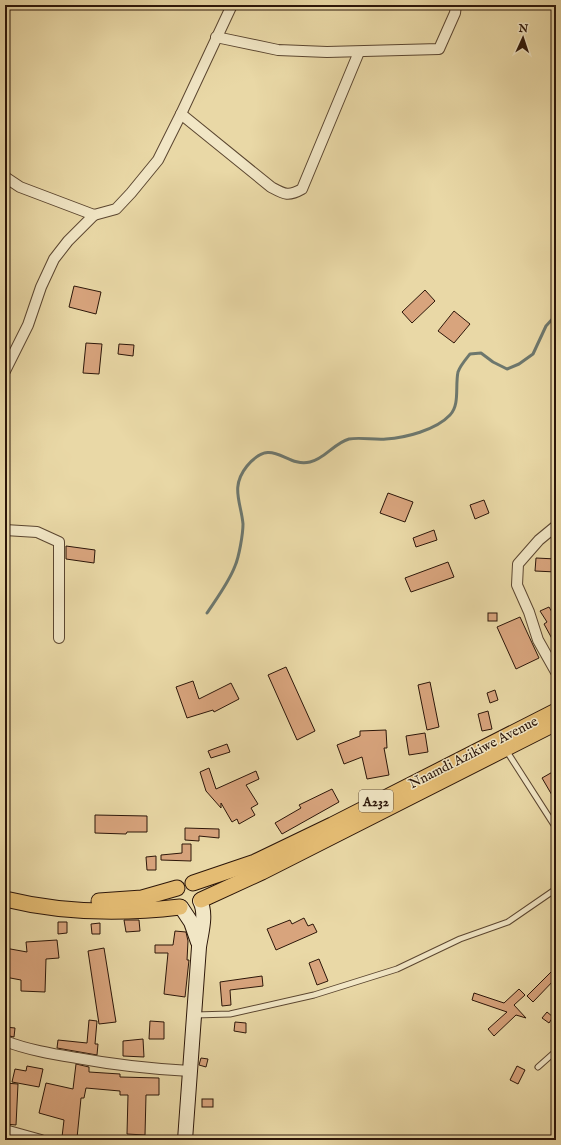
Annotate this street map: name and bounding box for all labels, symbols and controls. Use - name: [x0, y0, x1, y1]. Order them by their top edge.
- north arrow: [503, 18, 543, 58]
- text: N: [517, 22, 529, 36]
- street label: Nnamdi Azikiwe Avenue: [406, 712, 542, 793]
- road number: A232: [359, 790, 393, 812]

